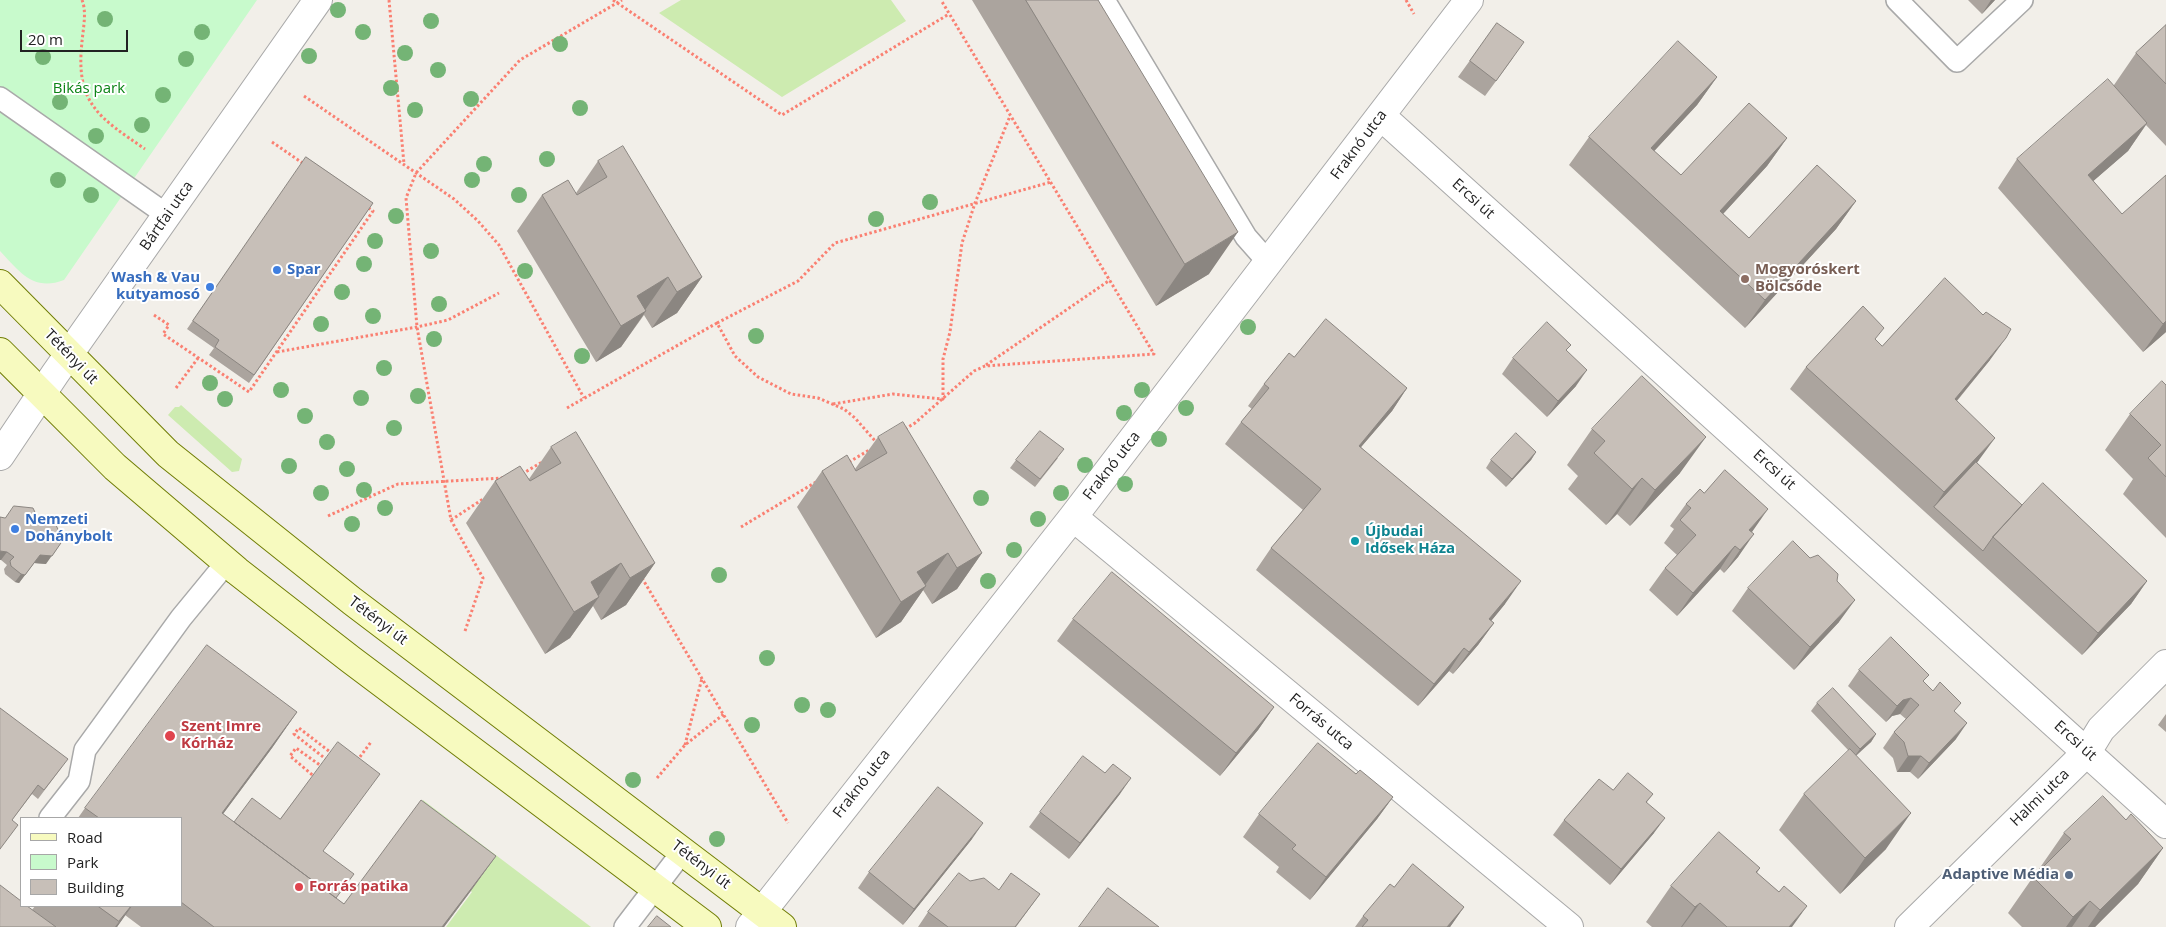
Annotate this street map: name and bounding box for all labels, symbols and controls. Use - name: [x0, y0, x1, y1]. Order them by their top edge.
- scale bar: [22, 20, 130, 52]
- text: 20 m: [28, 29, 63, 49]
- park label: Bikás park: [53, 80, 125, 98]
- street label: Fraknó utca: [1327, 107, 1391, 183]
- street label: Ercsi út: [1448, 175, 1498, 223]
- street label: Bártfai utca: [137, 178, 197, 254]
- place label: Spar: [287, 261, 321, 279]
- place label: Mogyoróskert Bölcsőde: [1755, 261, 1860, 296]
- marker: Spar: [271, 264, 283, 276]
- place label: Wash & Vau kutyamosó: [111, 269, 200, 304]
- marker: Mogyoróskert Bölcsőde: [1739, 273, 1751, 285]
- marker: Wash & Vau kutyamosó: [204, 281, 216, 293]
- street label: Tétényi út: [40, 326, 102, 388]
- street label: Fraknó utca: [1080, 428, 1144, 504]
- street label: Ercsi út: [1749, 446, 1799, 494]
- place label: Nemzeti Dohánybolt: [25, 511, 113, 546]
- marker: Nemzeti Dohánybolt: [9, 523, 21, 535]
- place label: Újbudai Idősek Háza: [1365, 523, 1455, 558]
- marker: Újbudai Idősek Háza: [1349, 535, 1361, 547]
- street label: Tétényi út: [345, 593, 411, 649]
- street label: Forrás utca: [1285, 690, 1357, 754]
- street label: Ercsi út: [2050, 717, 2100, 765]
- place label: Szent Imre Kórház: [181, 718, 261, 753]
- marker: Szent Imre Kórház: [163, 729, 177, 743]
- street label: Fraknó utca: [830, 746, 894, 822]
- street label: Halmi utca: [2007, 766, 2073, 830]
- legend: [20, 817, 182, 907]
- text: Road: [67, 827, 103, 847]
- street label: Tétényi út: [668, 837, 734, 893]
- text: Park: [67, 852, 98, 872]
- place label: Adaptive Média: [1942, 866, 2059, 884]
- marker: Adaptive Média: [2063, 869, 2075, 881]
- text: Building: [67, 877, 124, 897]
- place label: Forrás patika: [309, 878, 409, 896]
- marker: Forrás patika: [293, 881, 305, 893]

